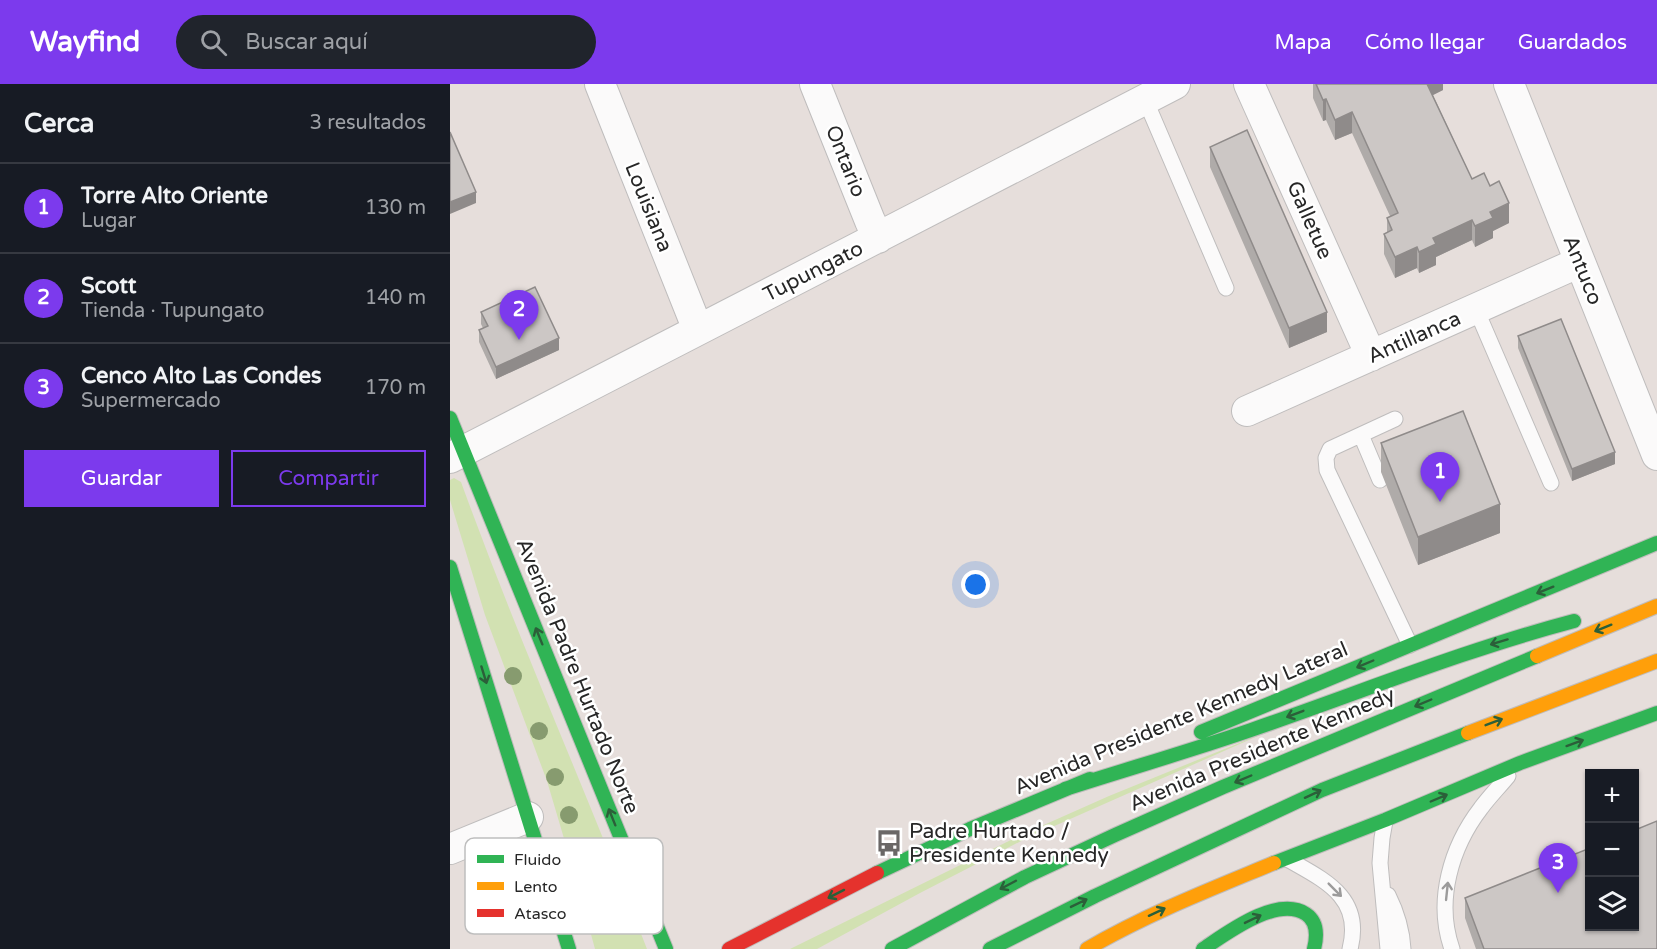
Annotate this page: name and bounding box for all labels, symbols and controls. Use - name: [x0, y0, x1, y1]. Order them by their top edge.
- search box: [176, 15, 596, 69]
- text: Wayfind: [30, 25, 140, 59]
- icon: search: [197, 26, 230, 59]
- text: Buscar aquí: [245, 29, 368, 55]
- text: Mapa: [1274, 30, 1332, 55]
- text: Cómo llegar: [1365, 30, 1485, 55]
- text: Guardados: [1518, 30, 1627, 55]
- text: Cerca: [24, 108, 94, 139]
- text: 3 resultados: [310, 111, 426, 135]
- street label: Ontario: [820, 122, 871, 201]
- street label: Louisiana: [619, 159, 678, 256]
- street label: Galletue: [1281, 177, 1338, 263]
- text: Torre Alto Oriente: [81, 183, 268, 209]
- text: 1: [37, 196, 50, 220]
- text: 130 m: [365, 196, 426, 220]
- text: Lugar: [81, 209, 136, 233]
- street label: Antuco: [1557, 232, 1608, 309]
- street label: Tupungato: [759, 236, 867, 307]
- text: Scott: [81, 273, 136, 299]
- text: 2: [37, 286, 50, 310]
- text: 140 m: [365, 286, 426, 310]
- pin: 2: [500, 290, 538, 340]
- text: Tienda · Tupungato: [81, 299, 264, 323]
- street label: Antillanca: [1364, 306, 1465, 369]
- text: Cenco Alto Las Condes: [81, 363, 322, 389]
- text: 3: [37, 376, 50, 400]
- text: 170 m: [365, 376, 426, 400]
- text: Supermercado: [81, 389, 221, 413]
- button: Guardar: [24, 450, 219, 507]
- button: Compartir: [231, 450, 426, 507]
- pin: 1: [1420, 452, 1460, 502]
- street label: Avenida Padre Hurtado Norte: [511, 535, 644, 818]
- your location: [961, 570, 990, 599]
- one-way arrow: [1536, 585, 1554, 596]
- one-way arrow: [1594, 623, 1613, 634]
- one-way arrow: [533, 628, 544, 646]
- street label: Avenida Presidente Kennedy Lateral: [1010, 636, 1352, 800]
- one-way arrow: [1490, 637, 1509, 648]
- one-way arrow: [1356, 659, 1374, 670]
- one-way arrow: [479, 665, 490, 684]
- street label: Avenida Presidente Kennedy: [1125, 682, 1399, 816]
- one-way arrow: [1414, 698, 1433, 709]
- one-way arrow: [1286, 709, 1305, 720]
- one-way arrow: [1485, 716, 1503, 727]
- one-way arrow: [1565, 737, 1584, 748]
- map controls: [1585, 769, 1639, 931]
- button: +: [1585, 769, 1639, 823]
- one-way arrow: [1235, 774, 1253, 785]
- one-way arrow: [1304, 788, 1322, 800]
- one-way arrow: [1430, 791, 1448, 802]
- one-way arrow: [606, 808, 617, 827]
- place label: Padre Hurtado / Presidente Kennedy: [909, 819, 1109, 868]
- button: −: [1585, 823, 1639, 877]
- bus stop icon: Padre Hurtado / Presidente Kennedy: [874, 828, 904, 858]
- legend: [465, 838, 663, 934]
- pin: 3: [1538, 844, 1578, 893]
- text: Fluido: [514, 850, 561, 870]
- text: Lento: [514, 877, 558, 897]
- button: layers: [1585, 877, 1639, 931]
- one-way arrow: [1000, 880, 1018, 891]
- one-way arrow: [1441, 882, 1452, 902]
- one-way arrow: [1328, 883, 1343, 897]
- one-way arrow: [828, 889, 846, 900]
- one-way arrow: [1070, 897, 1088, 909]
- text: Atasco: [514, 904, 567, 924]
- one-way arrow: [1148, 905, 1166, 917]
- one-way arrow: [1244, 913, 1262, 925]

